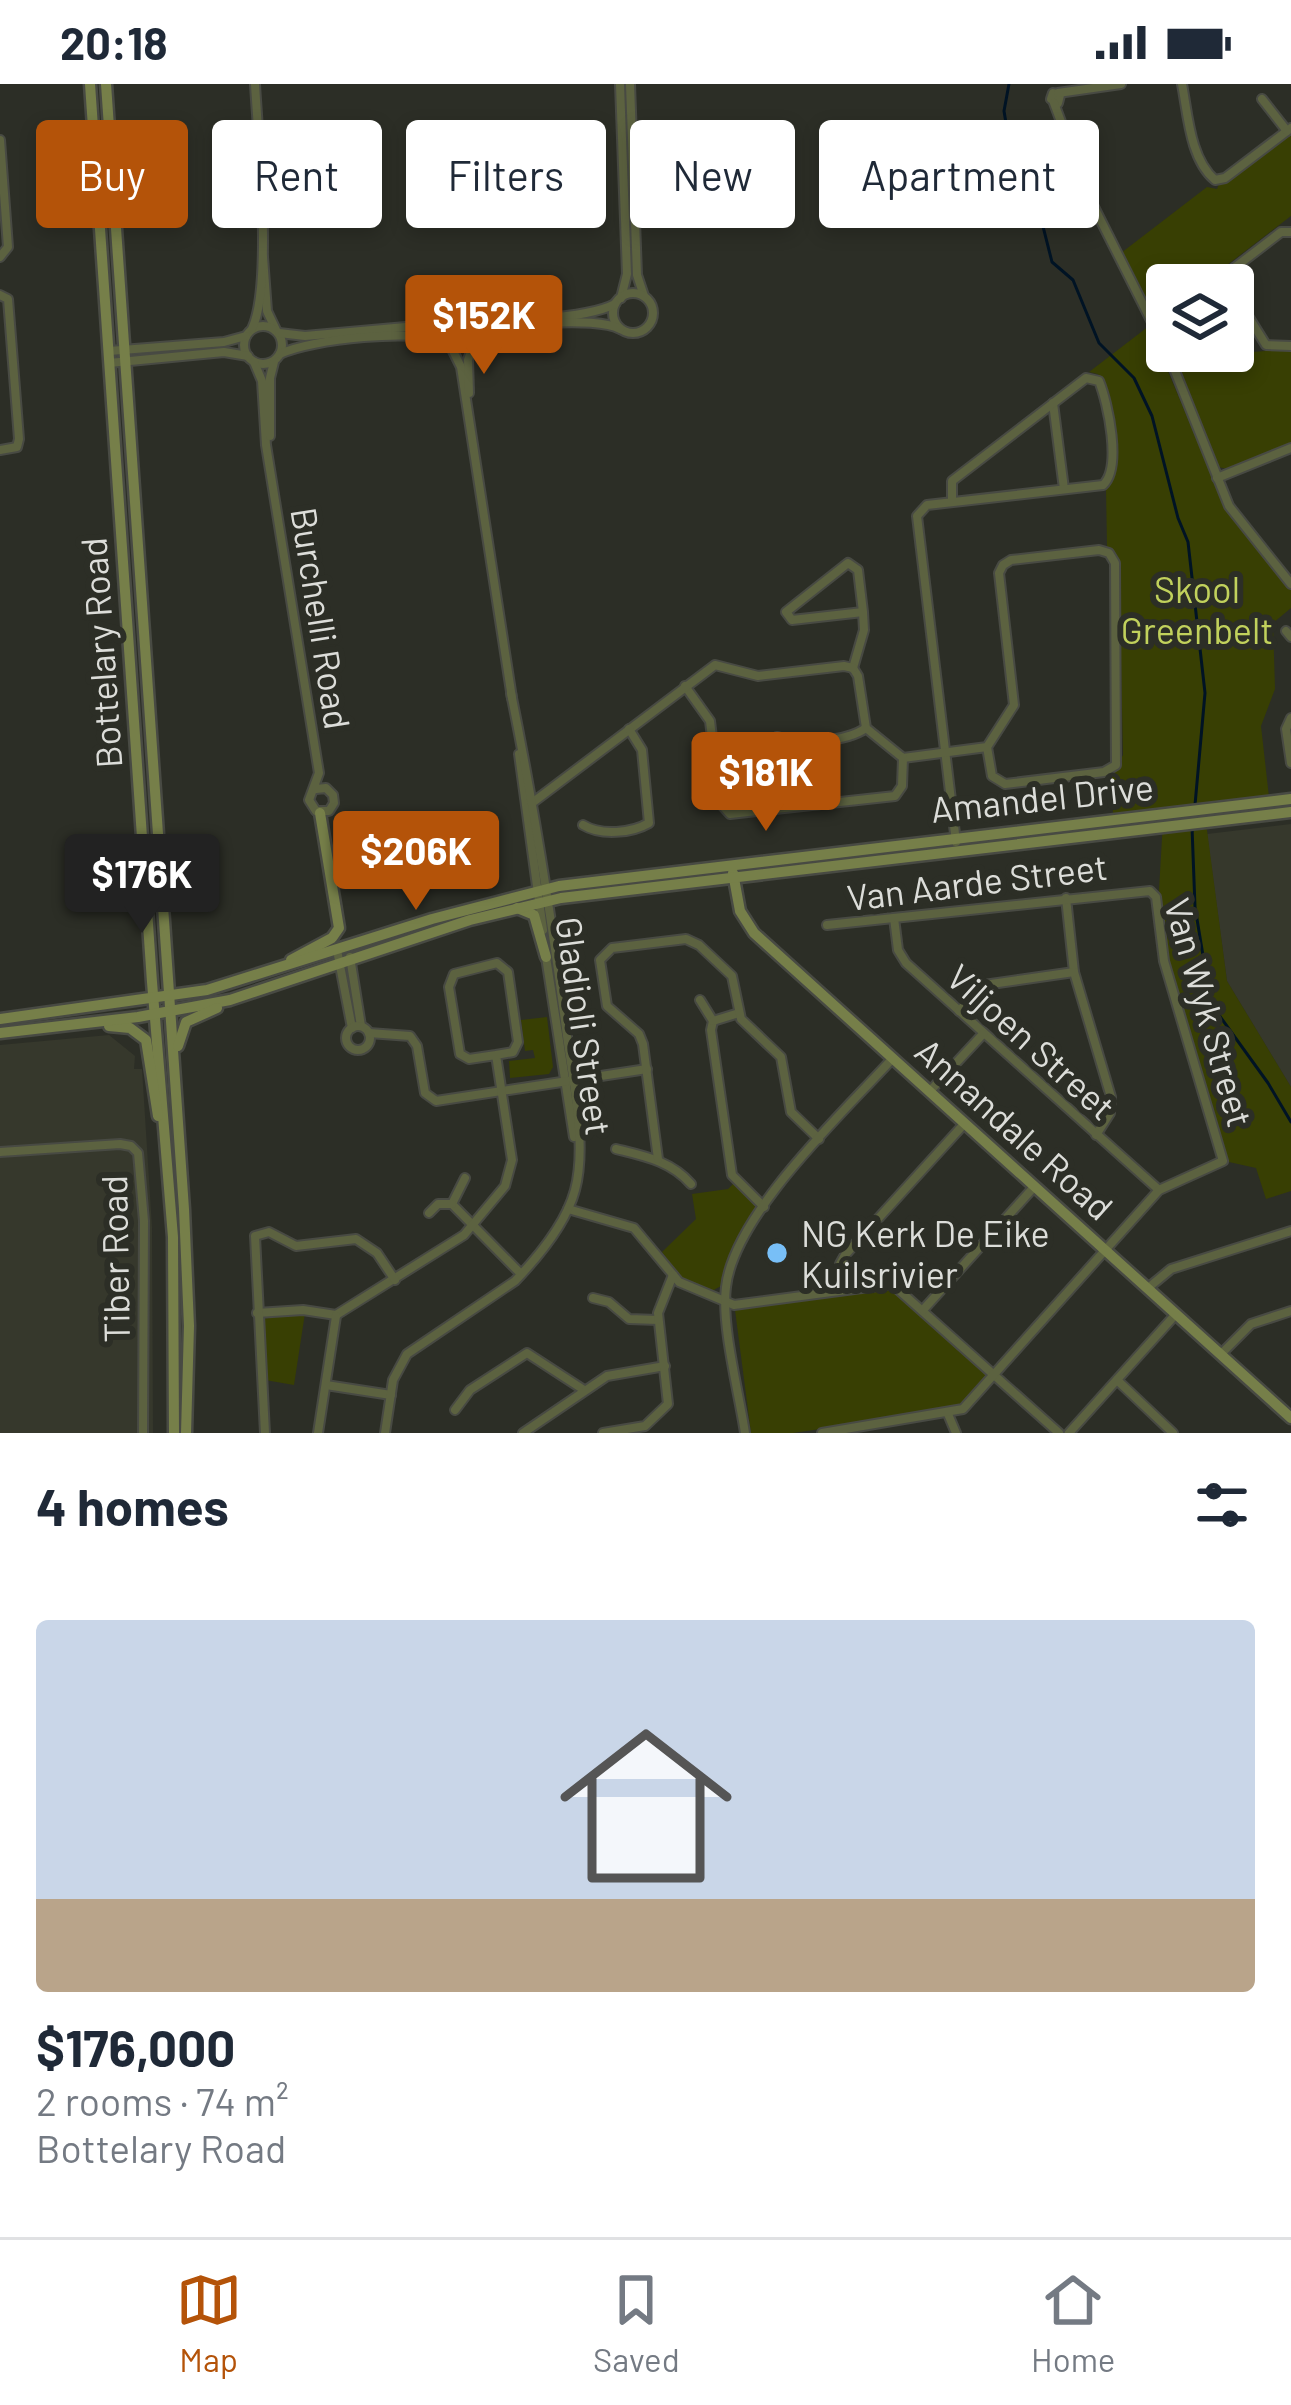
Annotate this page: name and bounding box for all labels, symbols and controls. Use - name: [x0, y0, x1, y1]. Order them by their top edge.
- text: 20:18: [60, 15, 168, 69]
- chip: Buy: [36, 120, 188, 228]
- chip: Rent: [212, 120, 382, 228]
- chip: Filters: [406, 120, 606, 228]
- chip: New: [630, 120, 795, 228]
- chip: Apartment: [819, 120, 1099, 228]
- map controls: [1146, 264, 1254, 372]
- button: layers: [1146, 264, 1254, 372]
- pin: $152K: [400, 275, 568, 377]
- text: $152K: [432, 290, 536, 337]
- street label: Burchelli Road: [283, 504, 361, 732]
- street label: Bottelary Road: [70, 536, 130, 770]
- park label: Skool Greenbelt: [1121, 567, 1273, 651]
- pin: $181K: [682, 732, 850, 834]
- text: $181K: [718, 747, 814, 794]
- street label: Amandel Drive: [929, 764, 1155, 830]
- pin: $206K: [332, 811, 500, 913]
- text: $206K: [360, 826, 472, 873]
- pin: $176K: [58, 834, 226, 936]
- street label: Van Aarde Street: [844, 844, 1110, 918]
- text: $176K: [92, 849, 192, 896]
- street label: Van Wyk Street: [1157, 893, 1263, 1131]
- street label: Gladioli Street: [548, 914, 622, 1138]
- street label: Viljoen Street: [939, 954, 1125, 1128]
- street label: Annandale Road: [908, 1028, 1122, 1228]
- street label: Tiber Road: [91, 1175, 137, 1343]
- place label: NG Kerk De Eike Kuilsrivier: [801, 1211, 1050, 1295]
- marker: NG Kerk De Eike Kuilsrivier: [764, 1240, 790, 1266]
- icon: filters: [1189, 1472, 1255, 1538]
- text: 4 homes: [36, 1475, 229, 1536]
- icon: home: [538, 1698, 754, 1914]
- text: $176,000: [36, 2016, 235, 2077]
- text: 2 rooms · 74 m²: [36, 2077, 289, 2124]
- text: Bottelary Road: [36, 2124, 286, 2171]
- tab: Map: [176, 2267, 242, 2379]
- tab: Saved: [593, 2267, 680, 2379]
- tab: Home: [1031, 2267, 1115, 2379]

